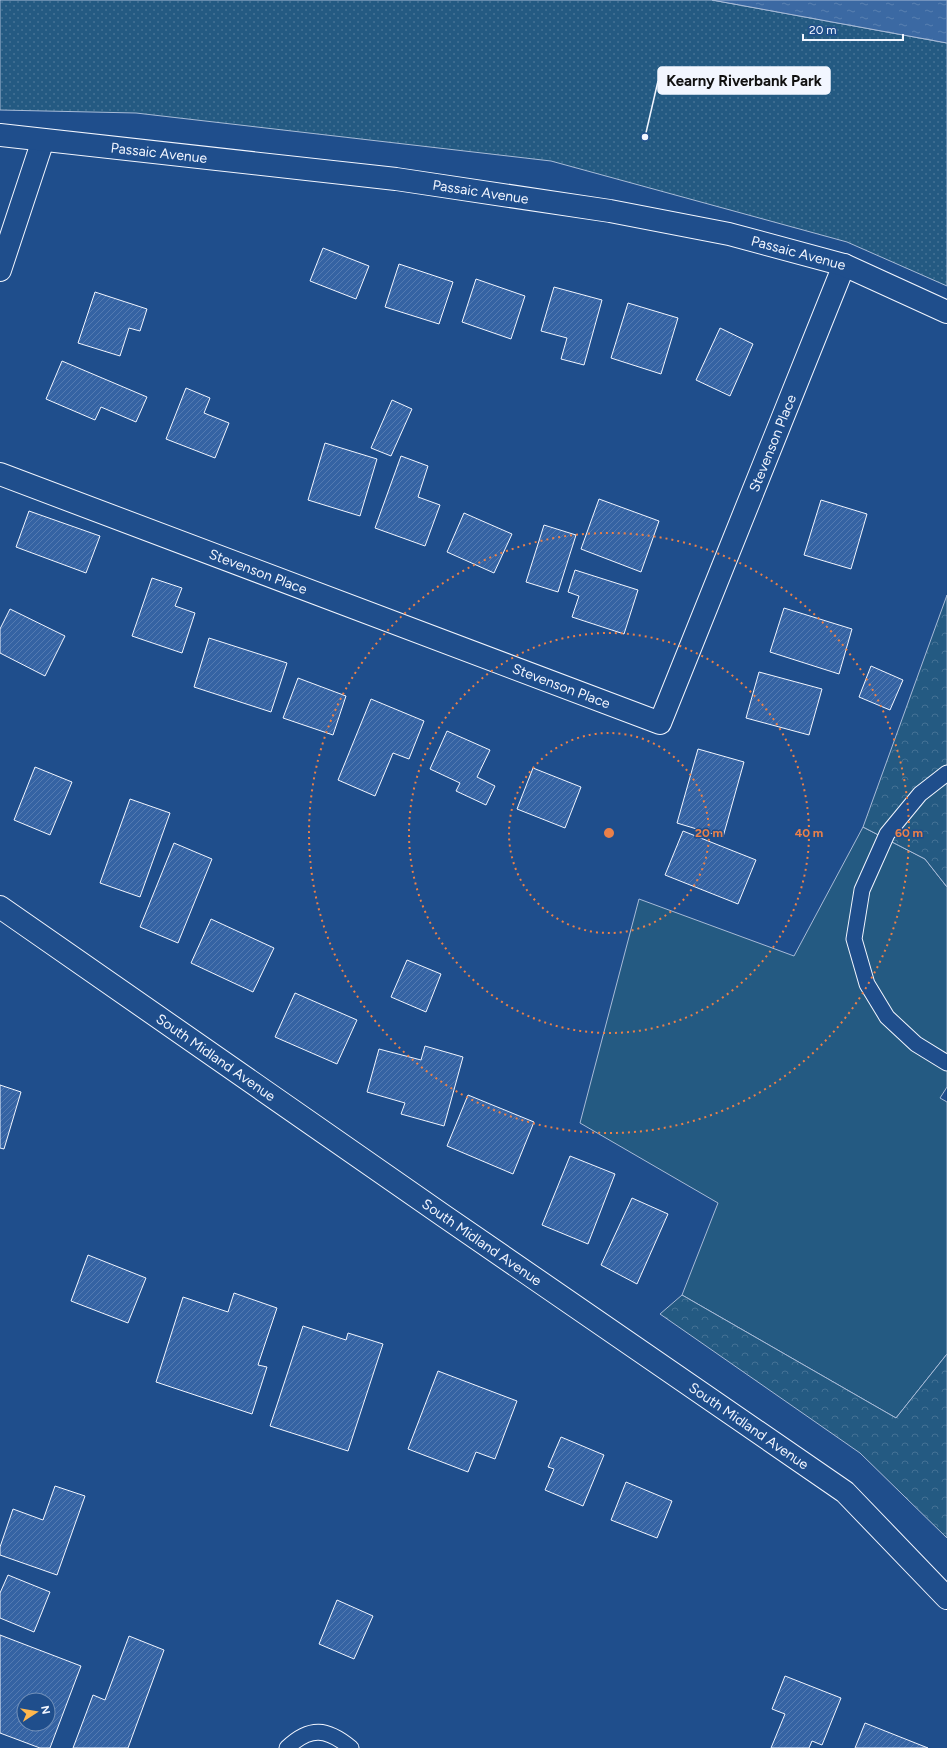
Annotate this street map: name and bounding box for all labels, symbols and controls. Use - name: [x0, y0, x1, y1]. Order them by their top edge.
- scale bar: [803, 16, 903, 42]
- text: 20 m: [809, 23, 837, 37]
- callout: Kearny Riverbank Park: [658, 67, 830, 94]
- text: Kearny Riverbank Park: [666, 72, 822, 90]
- street label: Passaic Avenue: [110, 139, 208, 167]
- street label: Passaic Avenue: [431, 177, 530, 208]
- street label: Passaic Avenue: [749, 232, 848, 274]
- street label: Stevenson Place: [746, 392, 800, 495]
- street label: Stevenson Place: [207, 546, 310, 598]
- street label: Stevenson Place: [510, 660, 613, 713]
- centre of rings: [602, 826, 616, 840]
- text: 20 m: [695, 826, 723, 840]
- text: 40 m: [795, 826, 823, 840]
- text: 60 m: [895, 826, 923, 840]
- street label: South Midland Avenue: [153, 1010, 279, 1105]
- street label: South Midland Avenue: [419, 1195, 545, 1290]
- street label: South Midland Avenue: [685, 1379, 812, 1474]
- north arrow: [16, 1692, 56, 1732]
- text: N: [38, 1705, 53, 1716]

